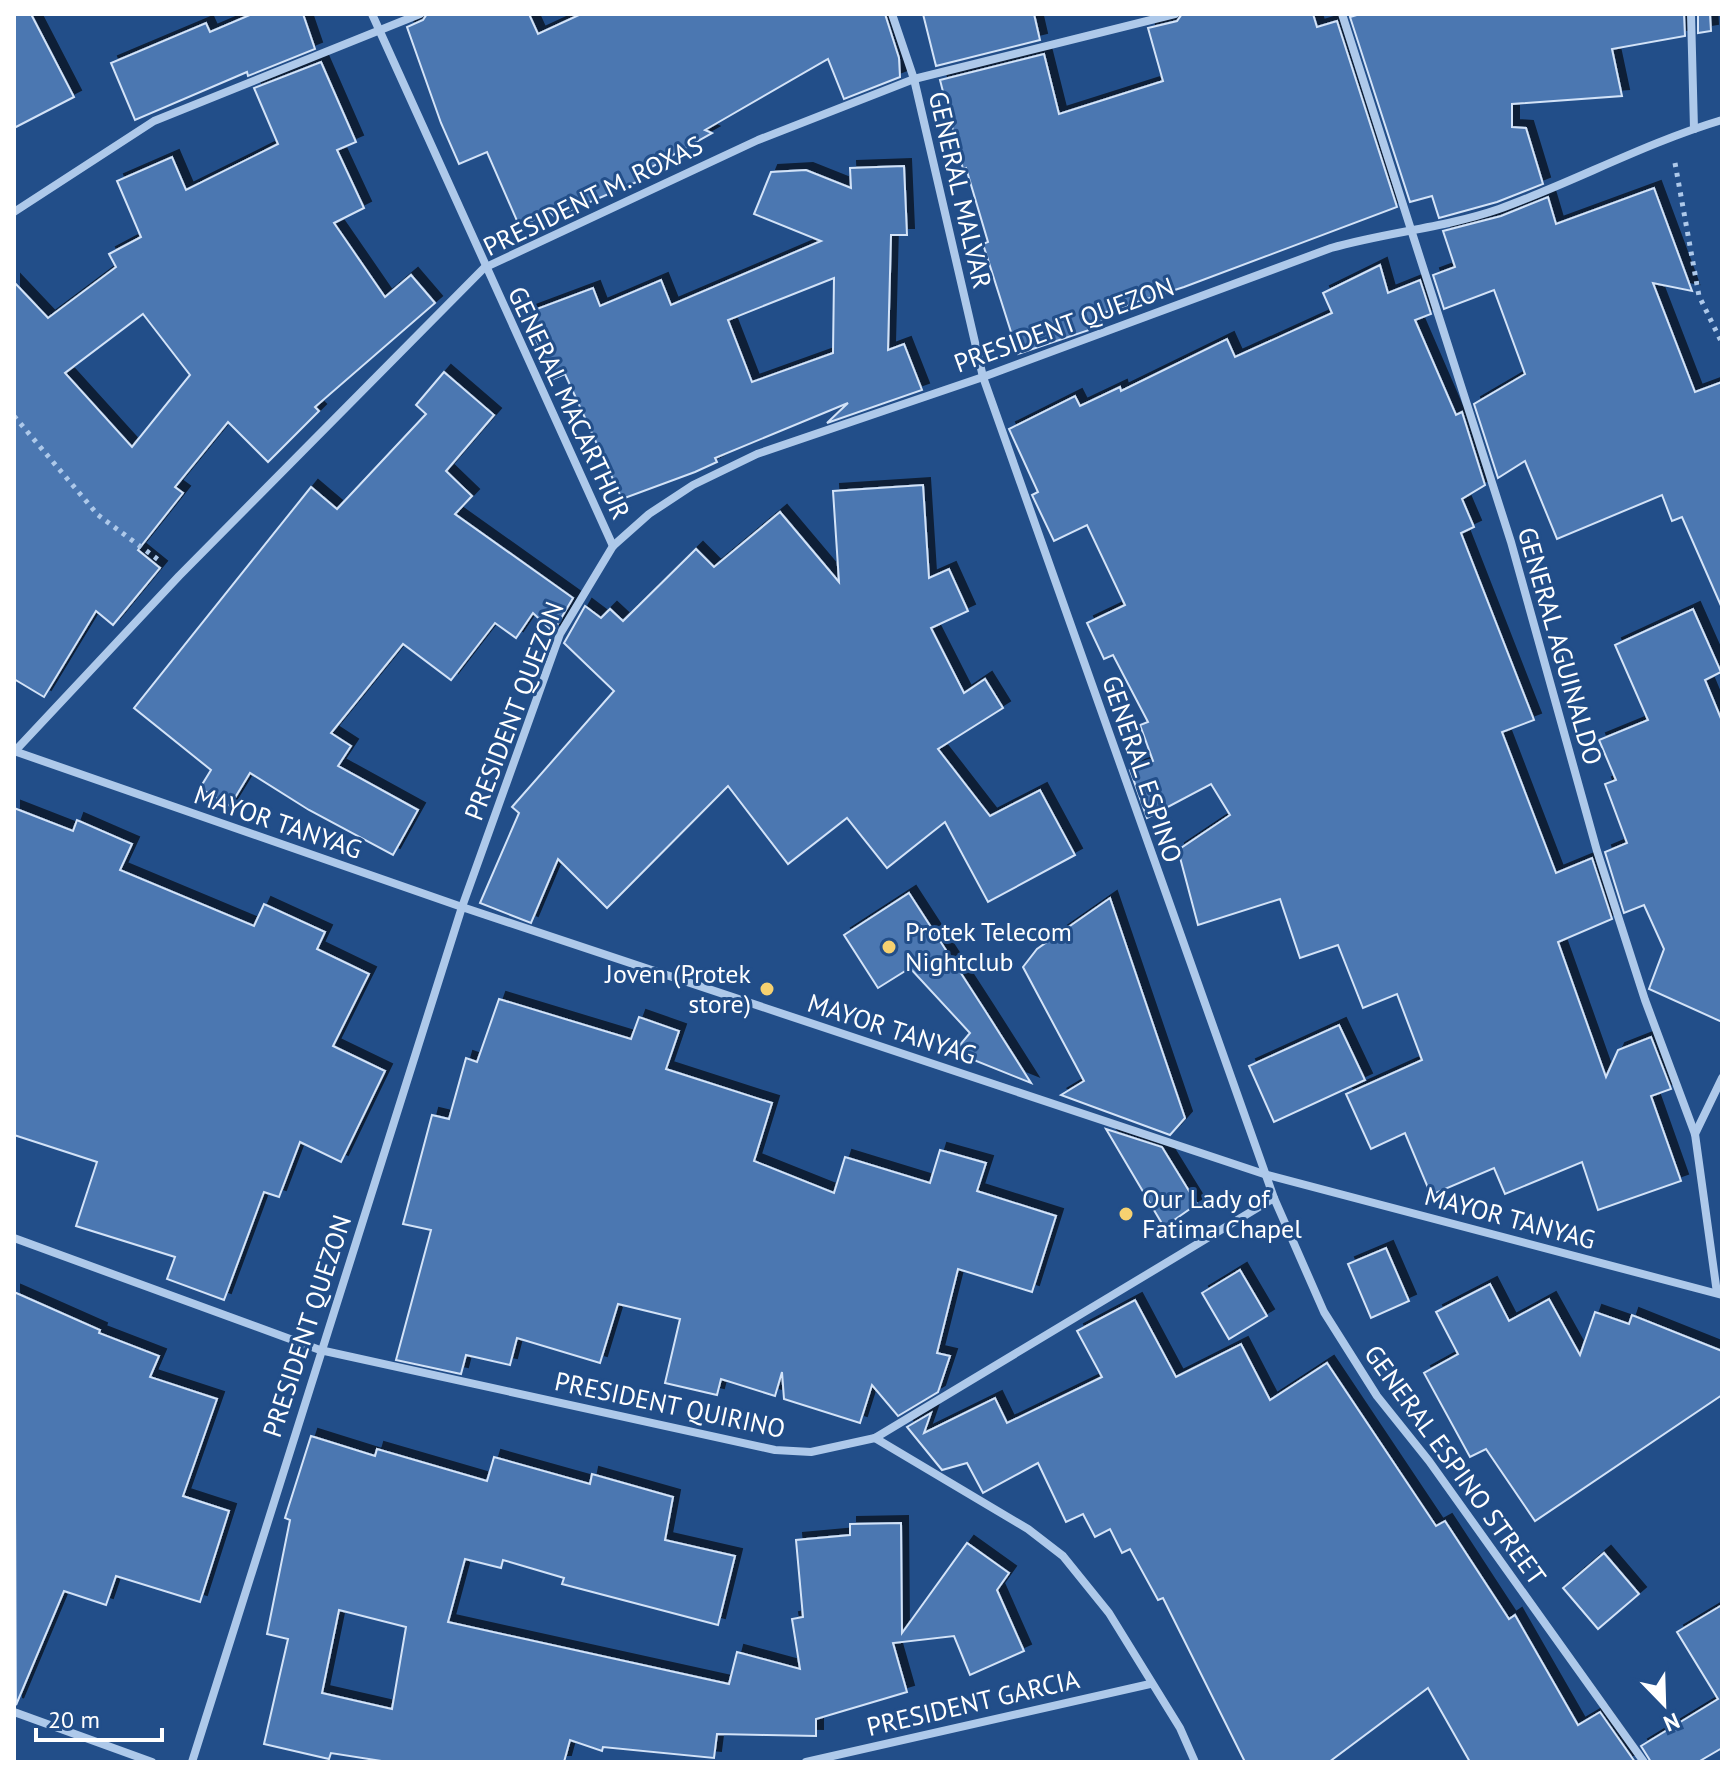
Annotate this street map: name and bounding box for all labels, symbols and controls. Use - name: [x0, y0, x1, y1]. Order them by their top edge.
- street label: GENERAL MALVAR: [922, 88, 999, 292]
- street label: PRESIDENT M. ROXAS: [478, 128, 708, 263]
- street label: PRESIDENT QUEZON: [949, 269, 1178, 380]
- street label: GENERAL MACARTHUR: [501, 281, 638, 525]
- street label: GENERAL AGUINALDO: [1511, 523, 1610, 768]
- street label: PRESIDENT QUEZON: [457, 597, 570, 825]
- street label: GENERAL ESPINO: [1095, 671, 1190, 867]
- street label: MAYOR TANYAG: [190, 777, 366, 866]
- place label: Protek Telecom Nightclub: [905, 915, 1072, 978]
- marker: Protek Telecom Nightclub: [880, 938, 898, 956]
- place label: Joven (Protek store): [604, 957, 752, 1020]
- marker: Joven (Protek store): [758, 980, 776, 998]
- street label: MAYOR TANYAG: [804, 986, 981, 1071]
- street label: MAYOR TANYAG: [1421, 1179, 1599, 1256]
- place label: Our Lady of Fatima Chapel: [1142, 1182, 1302, 1245]
- marker: Our Lady of Fatima Chapel: [1117, 1205, 1135, 1223]
- street label: PRESIDENT QUEZON: [255, 1211, 358, 1441]
- street label: GENERAL ESPINO STREET: [1357, 1338, 1554, 1591]
- street label: PRESIDENT QUIRINO: [552, 1364, 788, 1445]
- street label: PRESIDENT GARCIA: [863, 1662, 1082, 1743]
- north arrow: [1624, 1664, 1704, 1744]
- scale bar: [36, 1692, 162, 1742]
- text: 20 m: [48, 1704, 100, 1735]
- text: N: [1660, 1707, 1684, 1738]

